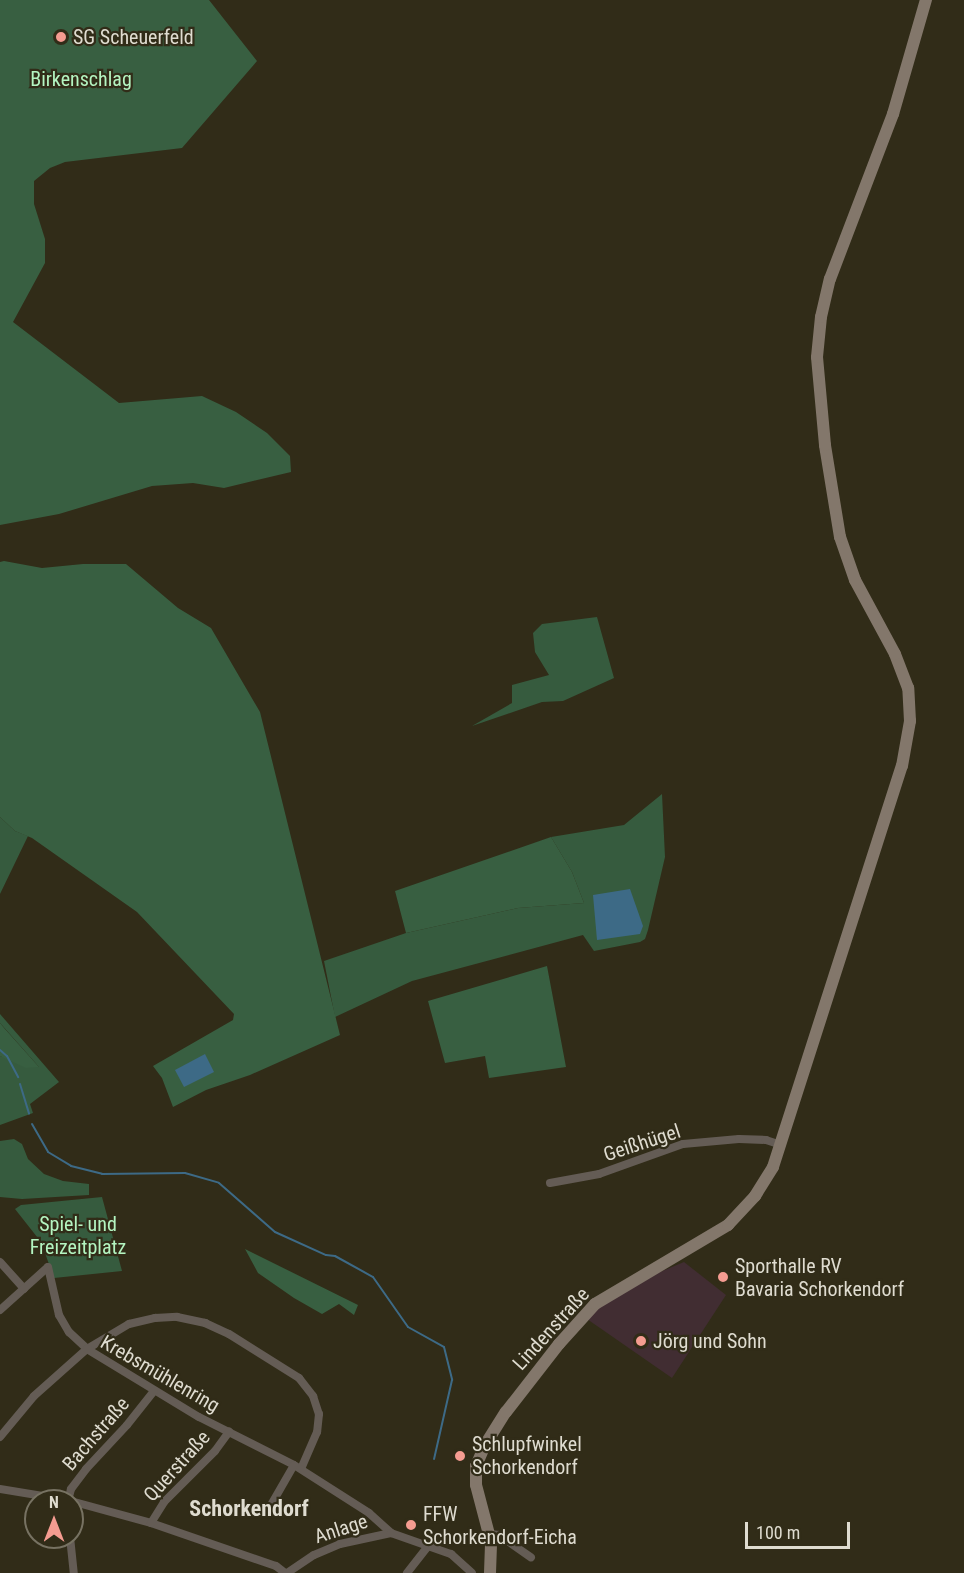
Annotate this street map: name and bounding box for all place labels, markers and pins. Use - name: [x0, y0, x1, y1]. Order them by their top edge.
- place label: SG Scheuerfeld: [73, 25, 194, 49]
- marker: SG Scheuerfeld: [54, 30, 68, 44]
- place label: Sporthalle RV Bavaria Schorkendorf: [735, 1254, 904, 1301]
- marker: Sporthalle RV Bavaria Schorkendorf: [716, 1270, 730, 1284]
- place label: Jörg und Sohn: [653, 1329, 767, 1353]
- marker: Jörg und Sohn: [634, 1334, 648, 1348]
- place label: Schlupfwinkel Schorkendorf: [472, 1432, 582, 1479]
- marker: Schlupfwinkel Schorkendorf: [453, 1449, 467, 1463]
- place label: FFW Schorkendorf-Eicha: [423, 1502, 577, 1549]
- marker: FFW Schorkendorf-Eicha: [404, 1518, 418, 1532]

